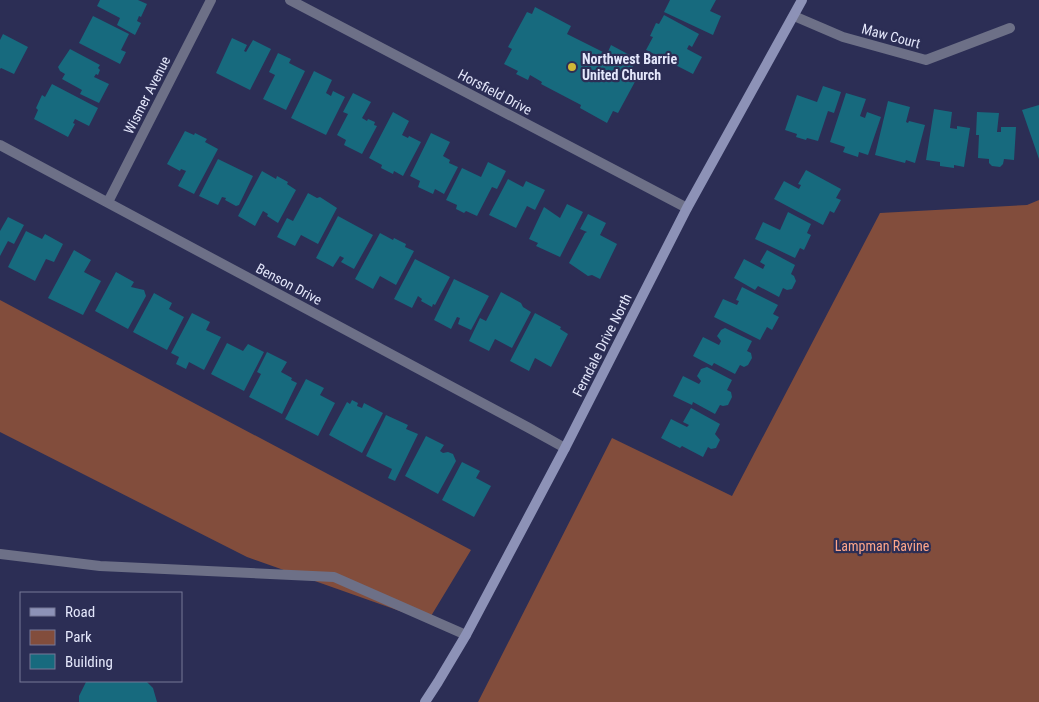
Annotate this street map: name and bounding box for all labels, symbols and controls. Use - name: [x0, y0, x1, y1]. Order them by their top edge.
- street label: Maw Court: [860, 20, 922, 52]
- place label: Northwest Barrie United Church: [582, 51, 677, 83]
- street label: Wismer Avenue: [121, 53, 174, 137]
- marker: Northwest Barrie United Church: [566, 61, 578, 73]
- street label: Horsfield Drive: [455, 66, 535, 118]
- street label: Benson Drive: [253, 260, 325, 308]
- street label: Ferndale Drive North: [569, 291, 635, 399]
- park label: Lampman Ravine: [835, 538, 930, 554]
- legend: [20, 592, 182, 682]
- text: Road: [65, 603, 95, 621]
- text: Park: [65, 628, 92, 646]
- text: Building: [65, 653, 113, 671]

